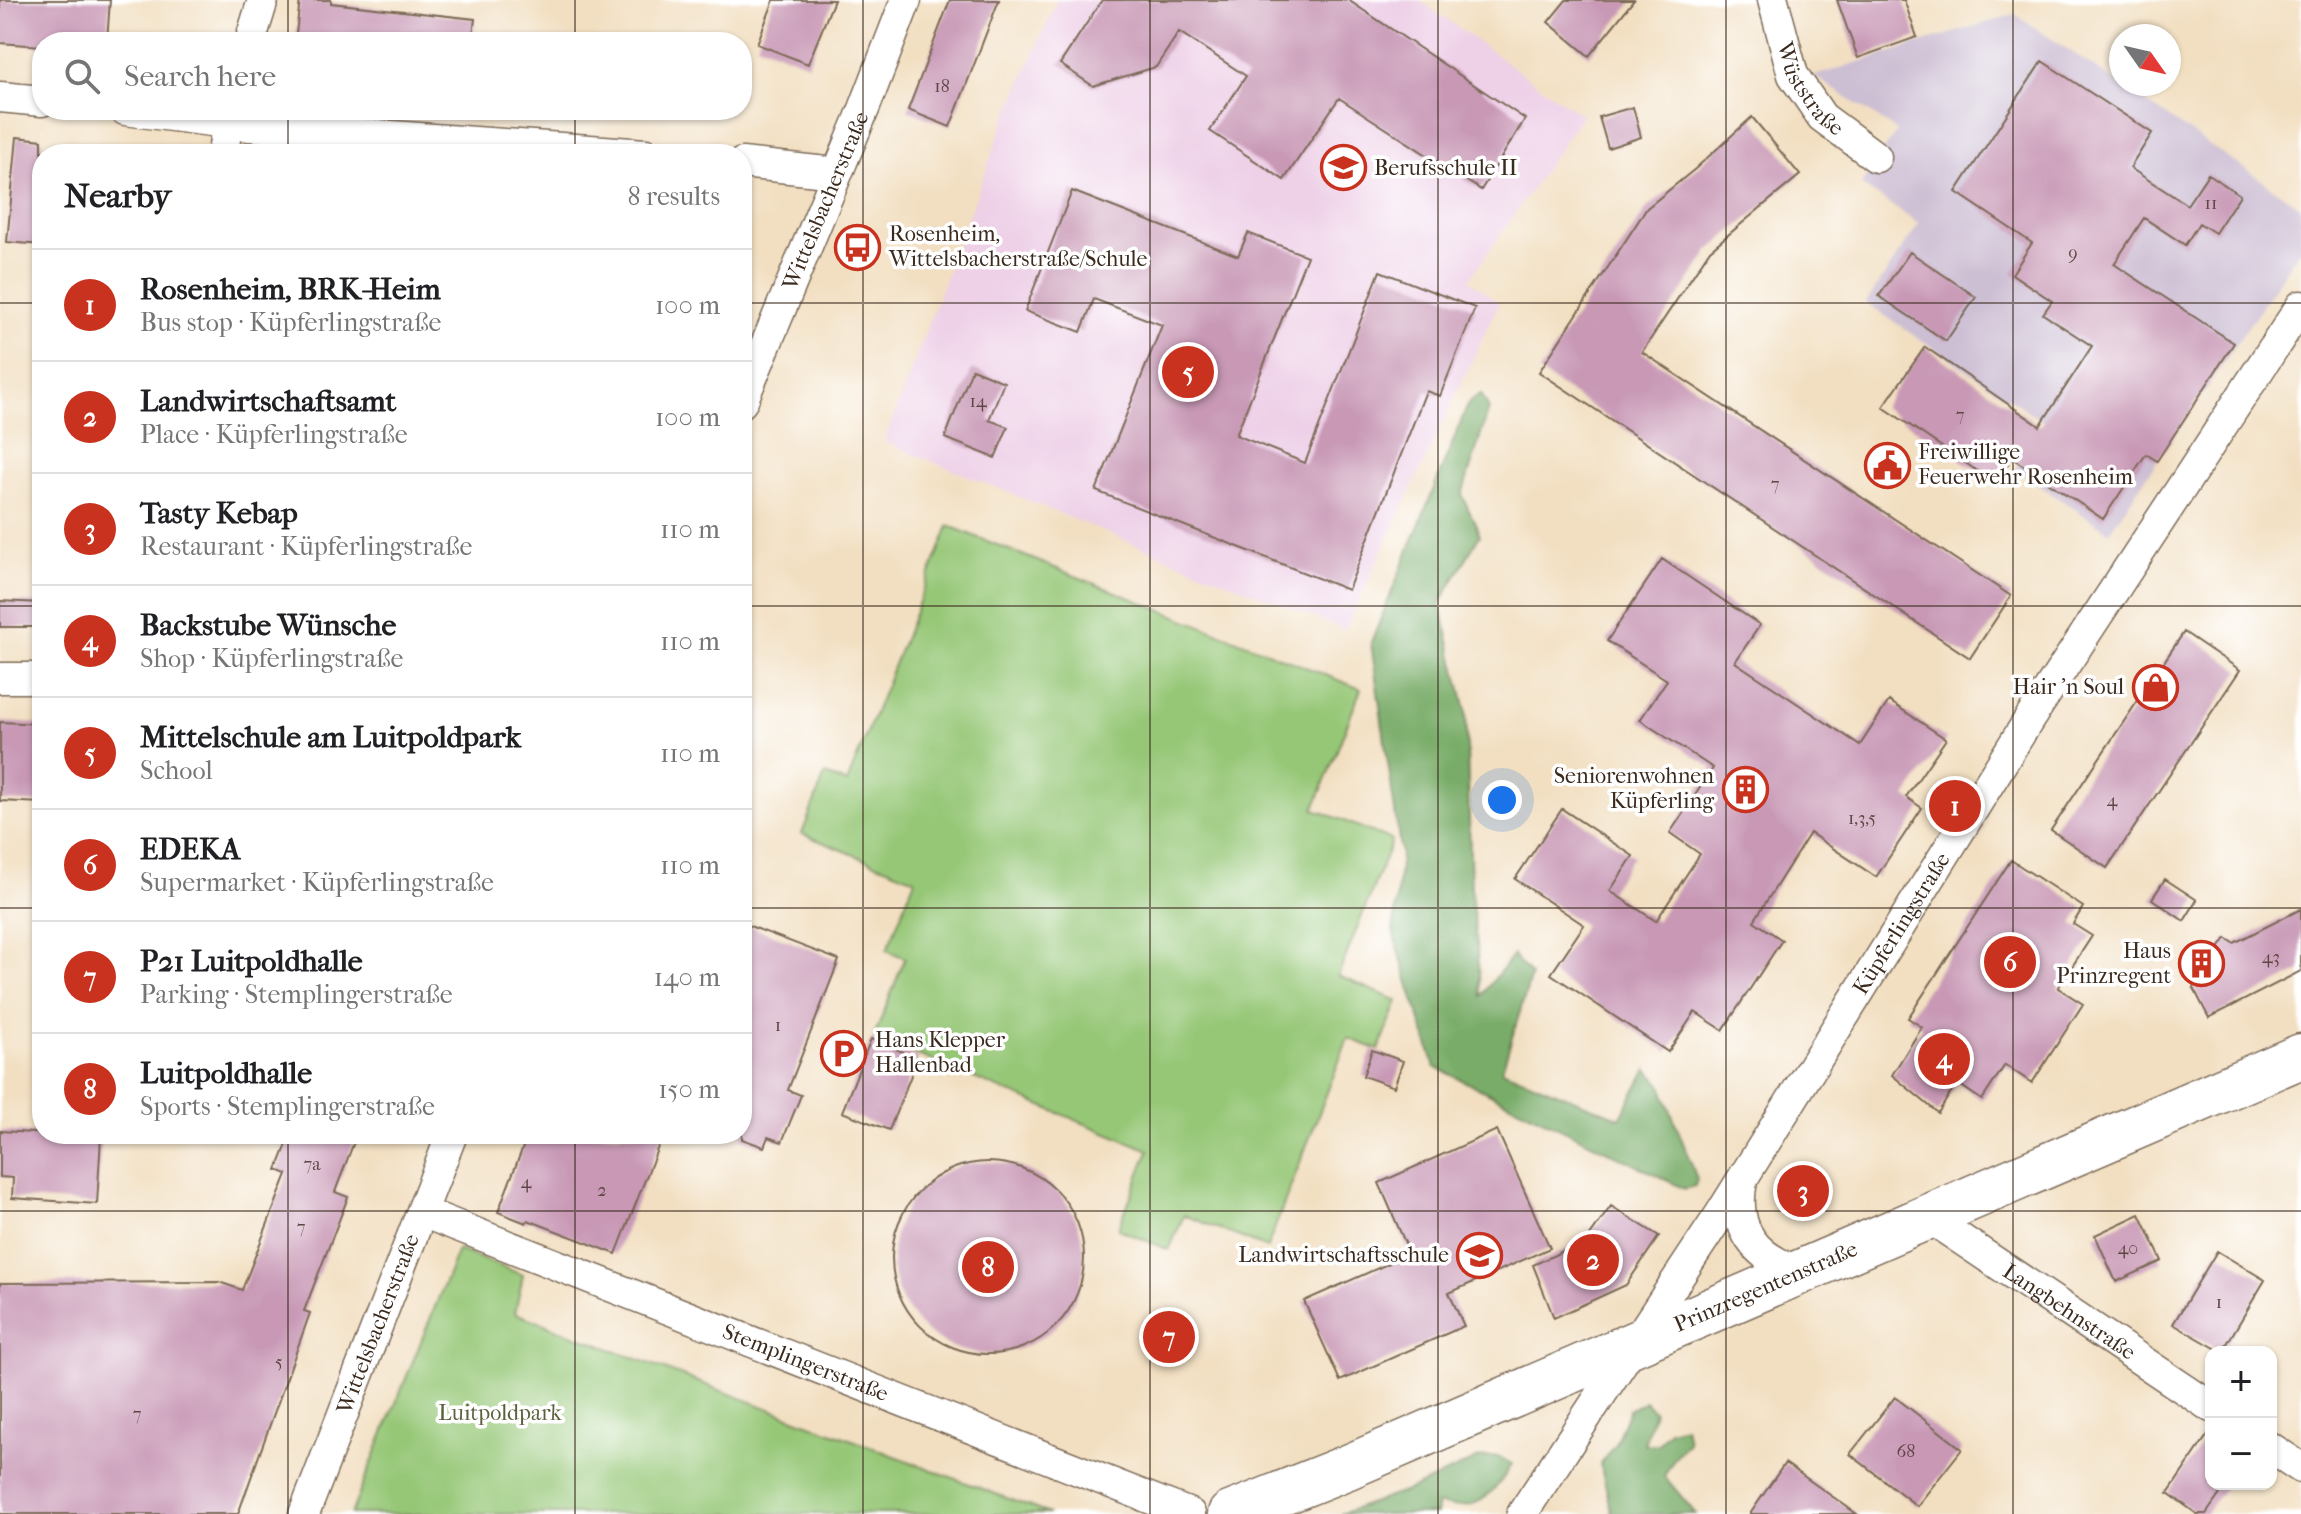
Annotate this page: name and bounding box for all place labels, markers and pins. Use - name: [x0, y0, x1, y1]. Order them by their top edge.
- school or university icon: Berufsschule II: [1319, 144, 1367, 192]
- place label: Berufsschule II: [1374, 155, 1518, 181]
- place label: Rosenheim, Wittelsbacherstraße/Schule: [888, 221, 1148, 272]
- bus stop icon: Rosenheim, Wittelsbacherstraße/Schule: [834, 223, 882, 271]
- pin: 5: [1162, 342, 1214, 402]
- place label: Freiwillige Feuerwehr Rosenheim: [1918, 439, 2134, 490]
- public building icon: Freiwillige Feuerwehr Rosenheim: [1863, 441, 1911, 489]
- shop icon: Hair 'n Soul: [2131, 663, 2179, 711]
- place label: Hair 'n Soul: [2013, 674, 2124, 700]
- place label: Seniorenwohnen Küpferling: [1554, 763, 1714, 814]
- building icon: Seniorenwohnen Küpferling: [1721, 765, 1769, 813]
- pin: 1: [1929, 776, 1981, 836]
- pin: 6: [1984, 932, 2036, 992]
- place label: Haus Prinzregent: [2056, 938, 2171, 989]
- building icon: Haus Prinzregent: [2178, 940, 2226, 988]
- place label: Hans Klepper Hallenbad: [875, 1027, 1006, 1078]
- parking icon: Hans Klepper Hallenbad: [820, 1029, 868, 1077]
- pin: 4: [1918, 1029, 1970, 1089]
- pin: 3: [1777, 1161, 1829, 1221]
- pin: 2: [1567, 1230, 1619, 1290]
- school or university icon: Landwirtschaftsschule: [1456, 1231, 1504, 1279]
- pin: 8: [962, 1237, 1014, 1297]
- place label: Landwirtschaftsschule: [1238, 1242, 1449, 1268]
- pin: 7: [1143, 1307, 1195, 1367]

